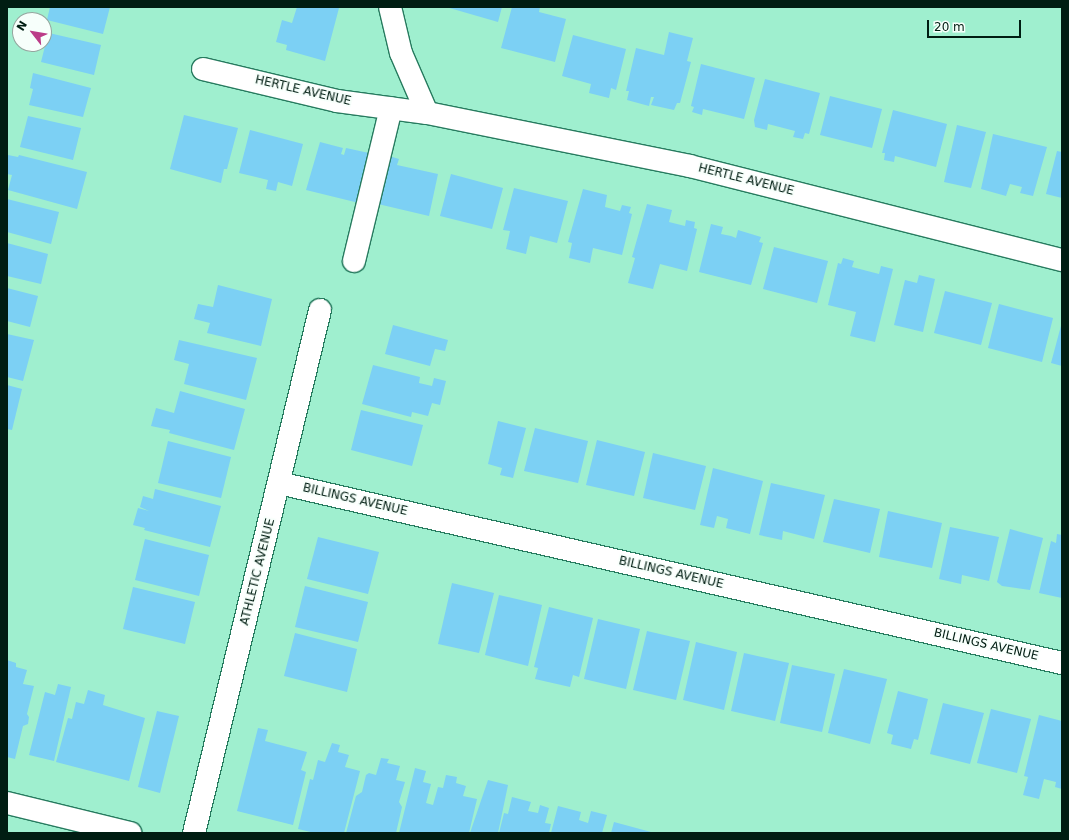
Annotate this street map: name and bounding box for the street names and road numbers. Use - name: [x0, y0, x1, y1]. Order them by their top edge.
- street label: HERTLE AVENUE: [254, 73, 352, 109]
- street label: HERTLE AVENUE: [697, 161, 795, 199]
- street label: BILLINGS AVENUE: [301, 481, 409, 519]
- street label: ATHLETIC AVENUE: [238, 517, 278, 627]
- street label: BILLINGS AVENUE: [617, 554, 725, 592]
- street label: BILLINGS AVENUE: [932, 626, 1040, 664]

